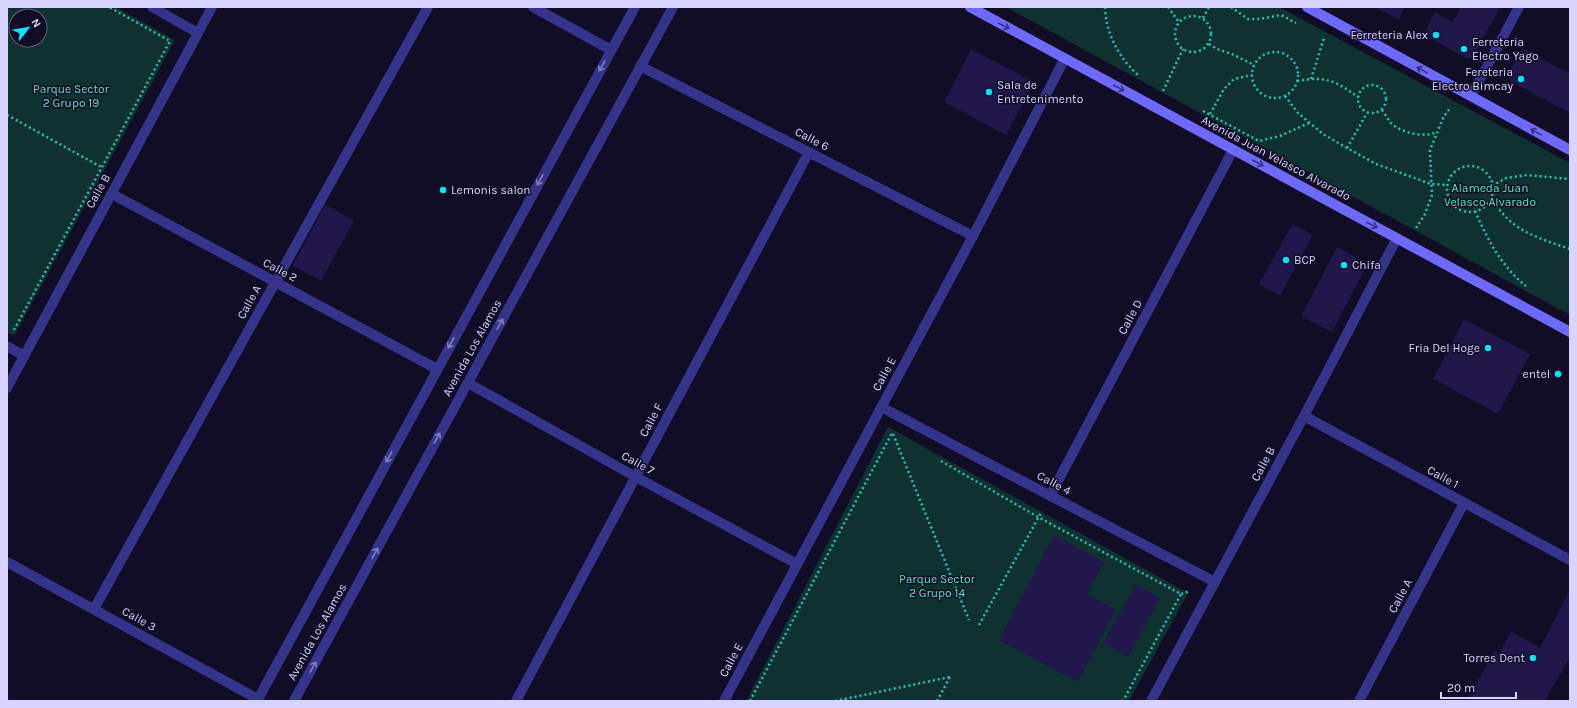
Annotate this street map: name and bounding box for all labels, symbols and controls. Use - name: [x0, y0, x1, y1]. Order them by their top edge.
- north arrow: [8, 8, 48, 48]
- text: N: [29, 16, 44, 30]
- one-way arrow: [998, 22, 1010, 30]
- place label: Ferreteria Alex: [1350, 28, 1428, 42]
- marker: Ferreteria Alex: [1431, 30, 1441, 40]
- place label: Ferreteria Electro Yago: [1472, 35, 1539, 63]
- marker: Ferreteria Electro Yago: [1459, 44, 1469, 54]
- one-way arrow: [598, 60, 606, 72]
- one-way arrow: [1416, 65, 1428, 73]
- place label: Fereteria Electro Bimcay: [1432, 65, 1513, 93]
- marker: Fereteria Electro Bimcay: [1516, 74, 1526, 84]
- place label: Sala de Entretenimento: [997, 78, 1083, 106]
- park label: Parque Sector 2 Grupo 19: [33, 82, 110, 110]
- one-way arrow: [1112, 84, 1124, 92]
- marker: Sala de Entretenimento: [984, 87, 994, 97]
- street label: Avenida Juan Velasco Alvarado: [1199, 113, 1353, 203]
- street label: Calle 6: [793, 124, 832, 154]
- one-way arrow: [1530, 127, 1542, 135]
- one-way arrow: [1251, 160, 1263, 167]
- street label: Calle B: [83, 171, 113, 211]
- one-way arrow: [536, 174, 544, 186]
- park label: Alameda Juan Velasco Alvarado: [1444, 181, 1536, 209]
- place label: Lemonis salon: [451, 183, 531, 197]
- marker: Lemonis salon: [438, 185, 448, 195]
- one-way arrow: [1366, 221, 1378, 229]
- place label: BCP: [1294, 253, 1316, 267]
- street label: Calle 2: [261, 255, 300, 285]
- marker: BCP: [1281, 255, 1291, 265]
- place label: Chifa: [1352, 258, 1381, 272]
- marker: Chifa: [1339, 260, 1349, 270]
- street label: Calle A: [234, 283, 264, 321]
- street label: Avenida Los Alamos: [440, 297, 504, 399]
- street label: Calle D: [1115, 297, 1145, 337]
- one-way arrow: [496, 318, 504, 330]
- one-way arrow: [447, 337, 455, 349]
- place label: Fria Del Hoge: [1409, 341, 1480, 355]
- marker: Fria Del Hoge: [1483, 343, 1493, 353]
- street label: Calle E: [869, 355, 899, 393]
- place label: entel: [1523, 367, 1550, 381]
- marker: entel: [1553, 369, 1563, 379]
- street label: Calle F: [636, 401, 666, 439]
- one-way arrow: [434, 433, 442, 445]
- street label: Calle B: [1248, 444, 1278, 484]
- street label: Calle 7: [619, 448, 657, 478]
- one-way arrow: [385, 451, 393, 463]
- street label: Calle 1: [1425, 463, 1461, 491]
- street label: Calle 4: [1035, 468, 1074, 498]
- one-way arrow: [372, 547, 380, 559]
- park label: Parque Sector 2 Grupo 14: [899, 572, 976, 600]
- street label: Calle A: [1385, 576, 1415, 615]
- street label: Avenida Los Alamos: [285, 581, 349, 683]
- street label: Calle 3: [120, 604, 158, 634]
- street label: Calle E: [716, 641, 746, 679]
- place label: Torres Dent: [1464, 651, 1525, 665]
- marker: Torres Dent: [1528, 653, 1538, 663]
- one-way arrow: [310, 661, 317, 673]
- scale bar: [1441, 674, 1516, 700]
- text: 20 m: [1447, 681, 1475, 695]

